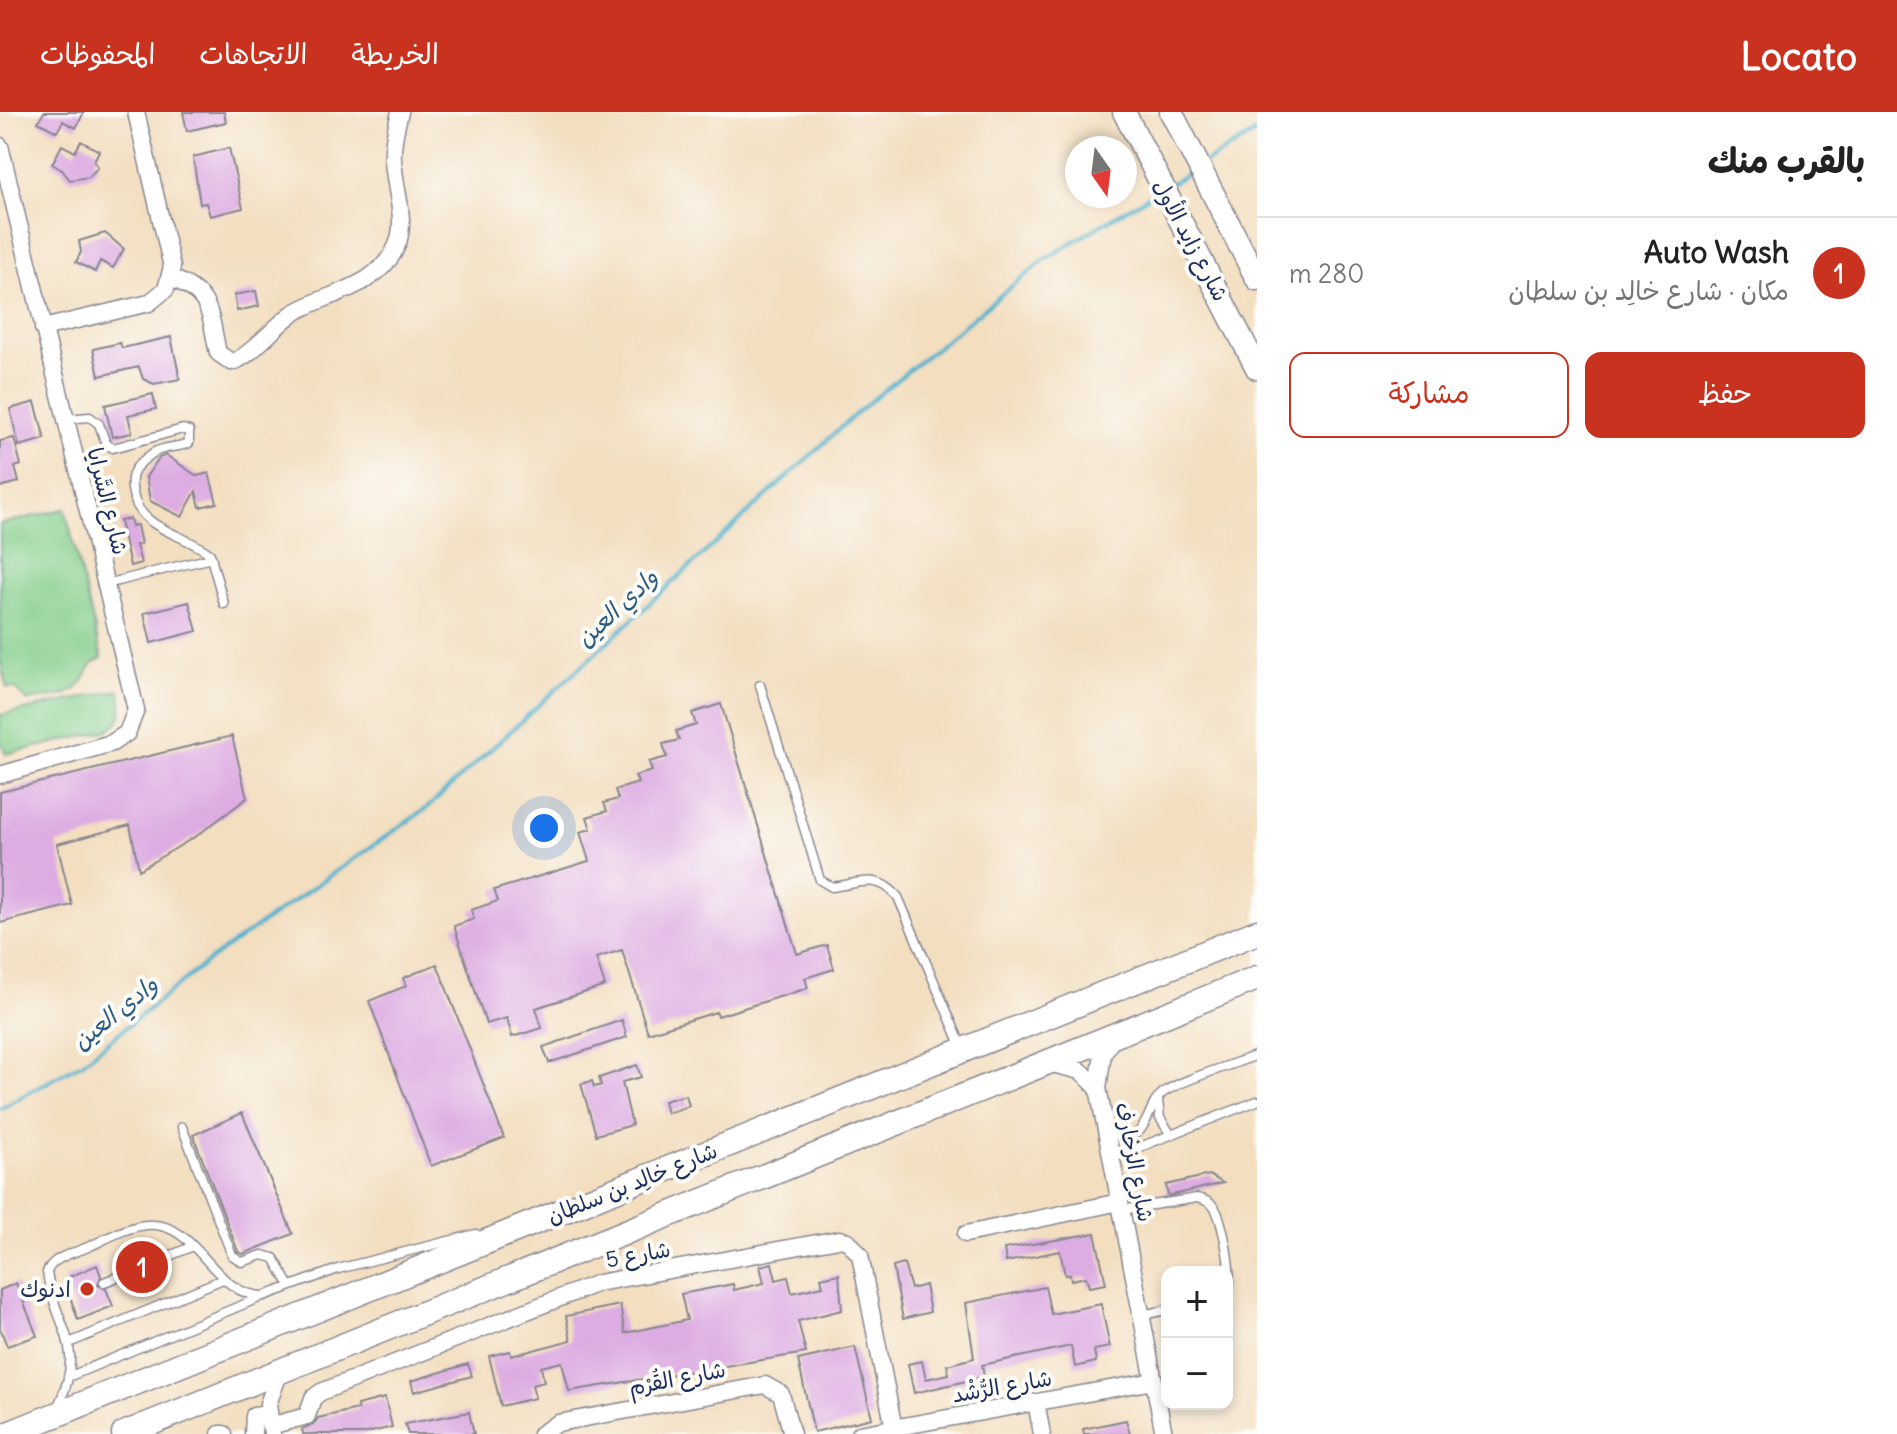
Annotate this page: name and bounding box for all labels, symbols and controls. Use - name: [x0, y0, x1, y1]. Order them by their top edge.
- text: Locato: [1741, 33, 1857, 80]
- text: المحفوظات: [40, 36, 155, 72]
- text: الاتجاهات: [199, 36, 307, 72]
- text: الخريطة: [351, 36, 439, 72]
- north arrow: [1065, 136, 1137, 208]
- text: بالقرب منك: [1708, 139, 1865, 182]
- street label: شارع زايد الأول: [1145, 174, 1236, 307]
- text: Auto Wash: [1644, 233, 1789, 271]
- text: 280 m: [1289, 257, 1364, 290]
- text: 1: [1834, 257, 1844, 290]
- text: مكان · شارع خالِد بن سلطان: [1508, 274, 1789, 307]
- button: مشاركة: [1289, 352, 1569, 438]
- button: حفظ: [1585, 352, 1865, 438]
- street label: شارع السَّرايا: [79, 444, 135, 558]
- water label: وادي العين: [569, 562, 666, 655]
- your location: [524, 808, 564, 848]
- water label: وادي العين: [66, 969, 165, 1058]
- street label: شارع الزخارف: [1108, 1100, 1160, 1224]
- street label: شارع خالِد بن سلطان: [543, 1136, 722, 1232]
- street label: شارع 5: [603, 1235, 673, 1275]
- pin: 1: [116, 1237, 168, 1297]
- map controls: [1161, 1266, 1233, 1410]
- button: +: [1161, 1266, 1233, 1338]
- place label: ادنوك: [20, 1275, 71, 1303]
- marker: ادنوك: [78, 1280, 96, 1298]
- button: −: [1161, 1338, 1233, 1410]
- street label: شارع القُرْم: [626, 1355, 728, 1404]
- street label: شارع الرُّشْد: [950, 1363, 1054, 1410]

